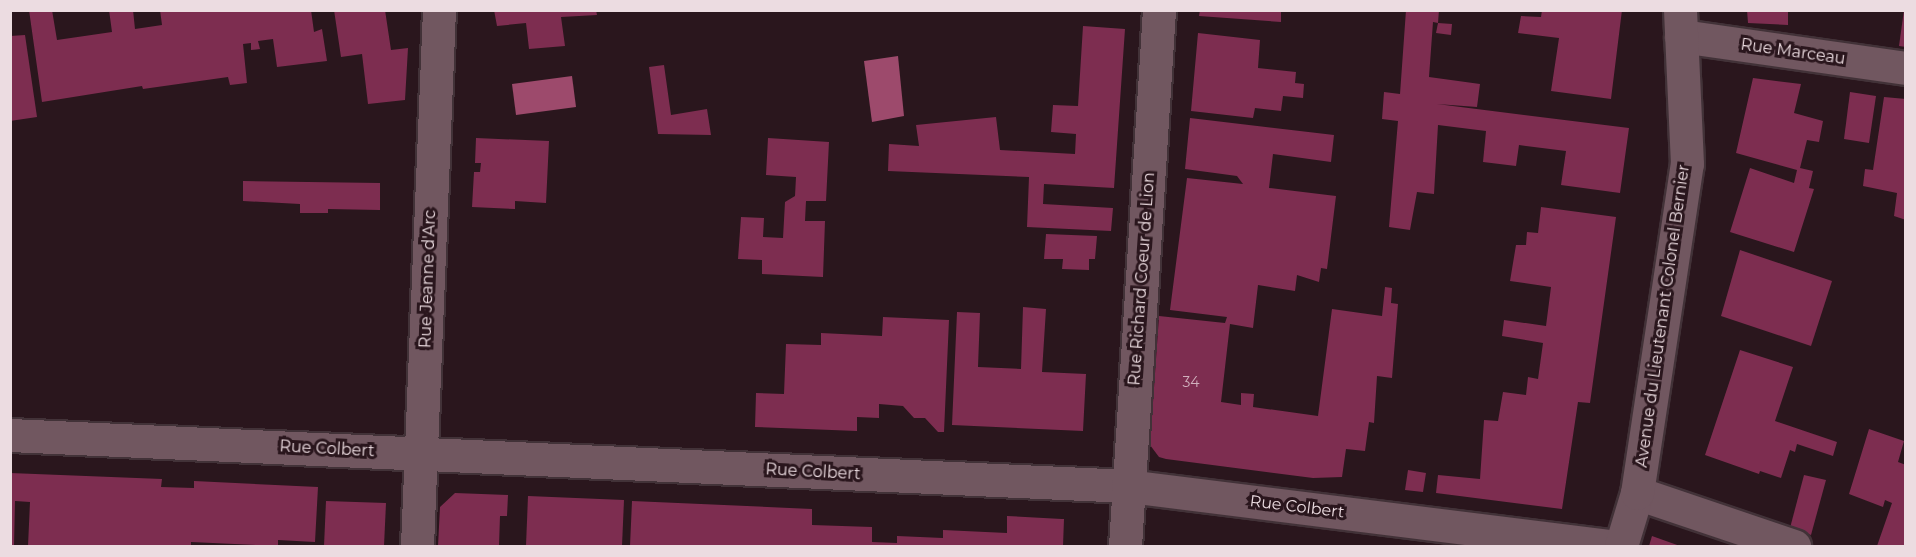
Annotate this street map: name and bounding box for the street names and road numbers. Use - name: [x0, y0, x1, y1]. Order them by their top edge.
- street label: Rue Marceau: [1739, 35, 1847, 69]
- street label: Avenue du Lieutenant Colonel Bernier: [1632, 163, 1694, 469]
- street label: Rue Richard Coeur de Lion: [1125, 172, 1159, 386]
- street label: Rue Jeanne d'Arc: [416, 209, 440, 349]
- street label: Rue Colbert: [279, 437, 375, 461]
- street label: Rue Colbert: [765, 460, 861, 484]
- street label: Rue Colbert: [1249, 492, 1345, 522]

